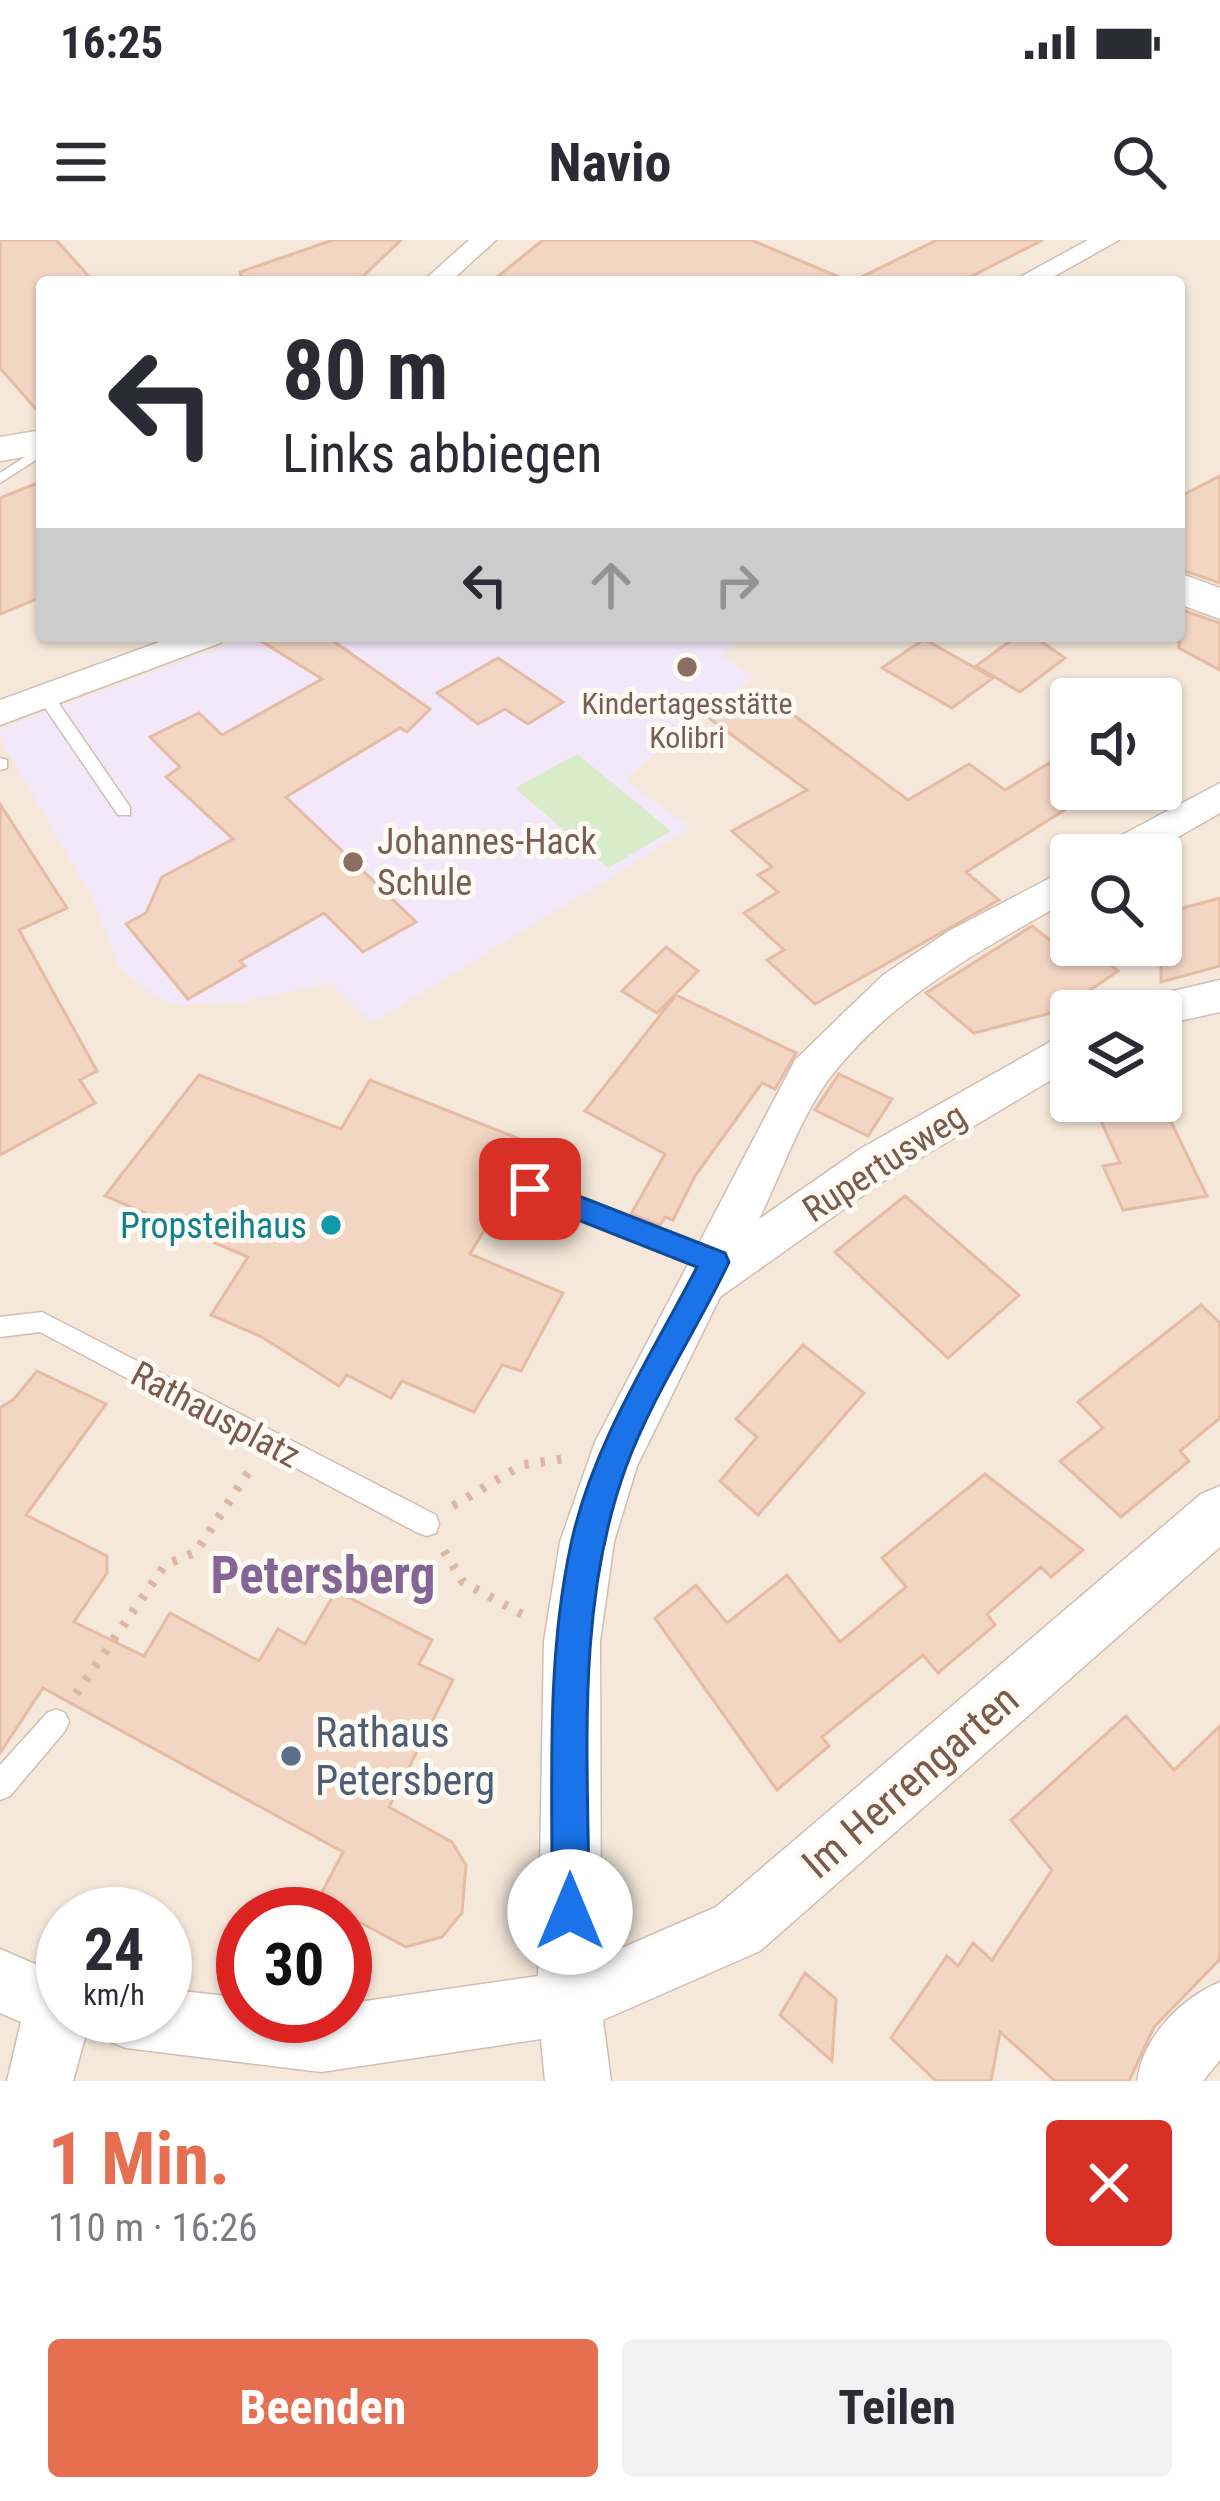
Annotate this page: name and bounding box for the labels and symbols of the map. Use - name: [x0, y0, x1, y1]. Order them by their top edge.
- marker: Kindertagesstätte Kolibri: [674, 654, 700, 680]
- place label: Kindertagesstätte Kolibri: [581, 686, 793, 755]
- place label: Johannes-Hack Schule: [377, 821, 597, 904]
- marker: Johannes-Hack Schule: [340, 849, 366, 875]
- street label: Rupertusweg: [795, 1095, 974, 1231]
- pin: [479, 1138, 581, 1240]
- place label: Propsteihaus: [120, 1205, 307, 1247]
- marker: Propsteihaus: [318, 1212, 344, 1238]
- street label: Rathausplatz: [124, 1353, 307, 1477]
- district label: Petersberg: [211, 1546, 435, 1605]
- street label: Im Herrengarten: [792, 1674, 1028, 1888]
- place label: Rathaus Petersberg: [315, 1708, 495, 1805]
- marker: Rathaus Petersberg: [278, 1743, 304, 1769]
- position arrow: [507, 1849, 633, 1975]
- speed limit sign: 30: [216, 1887, 372, 2043]

